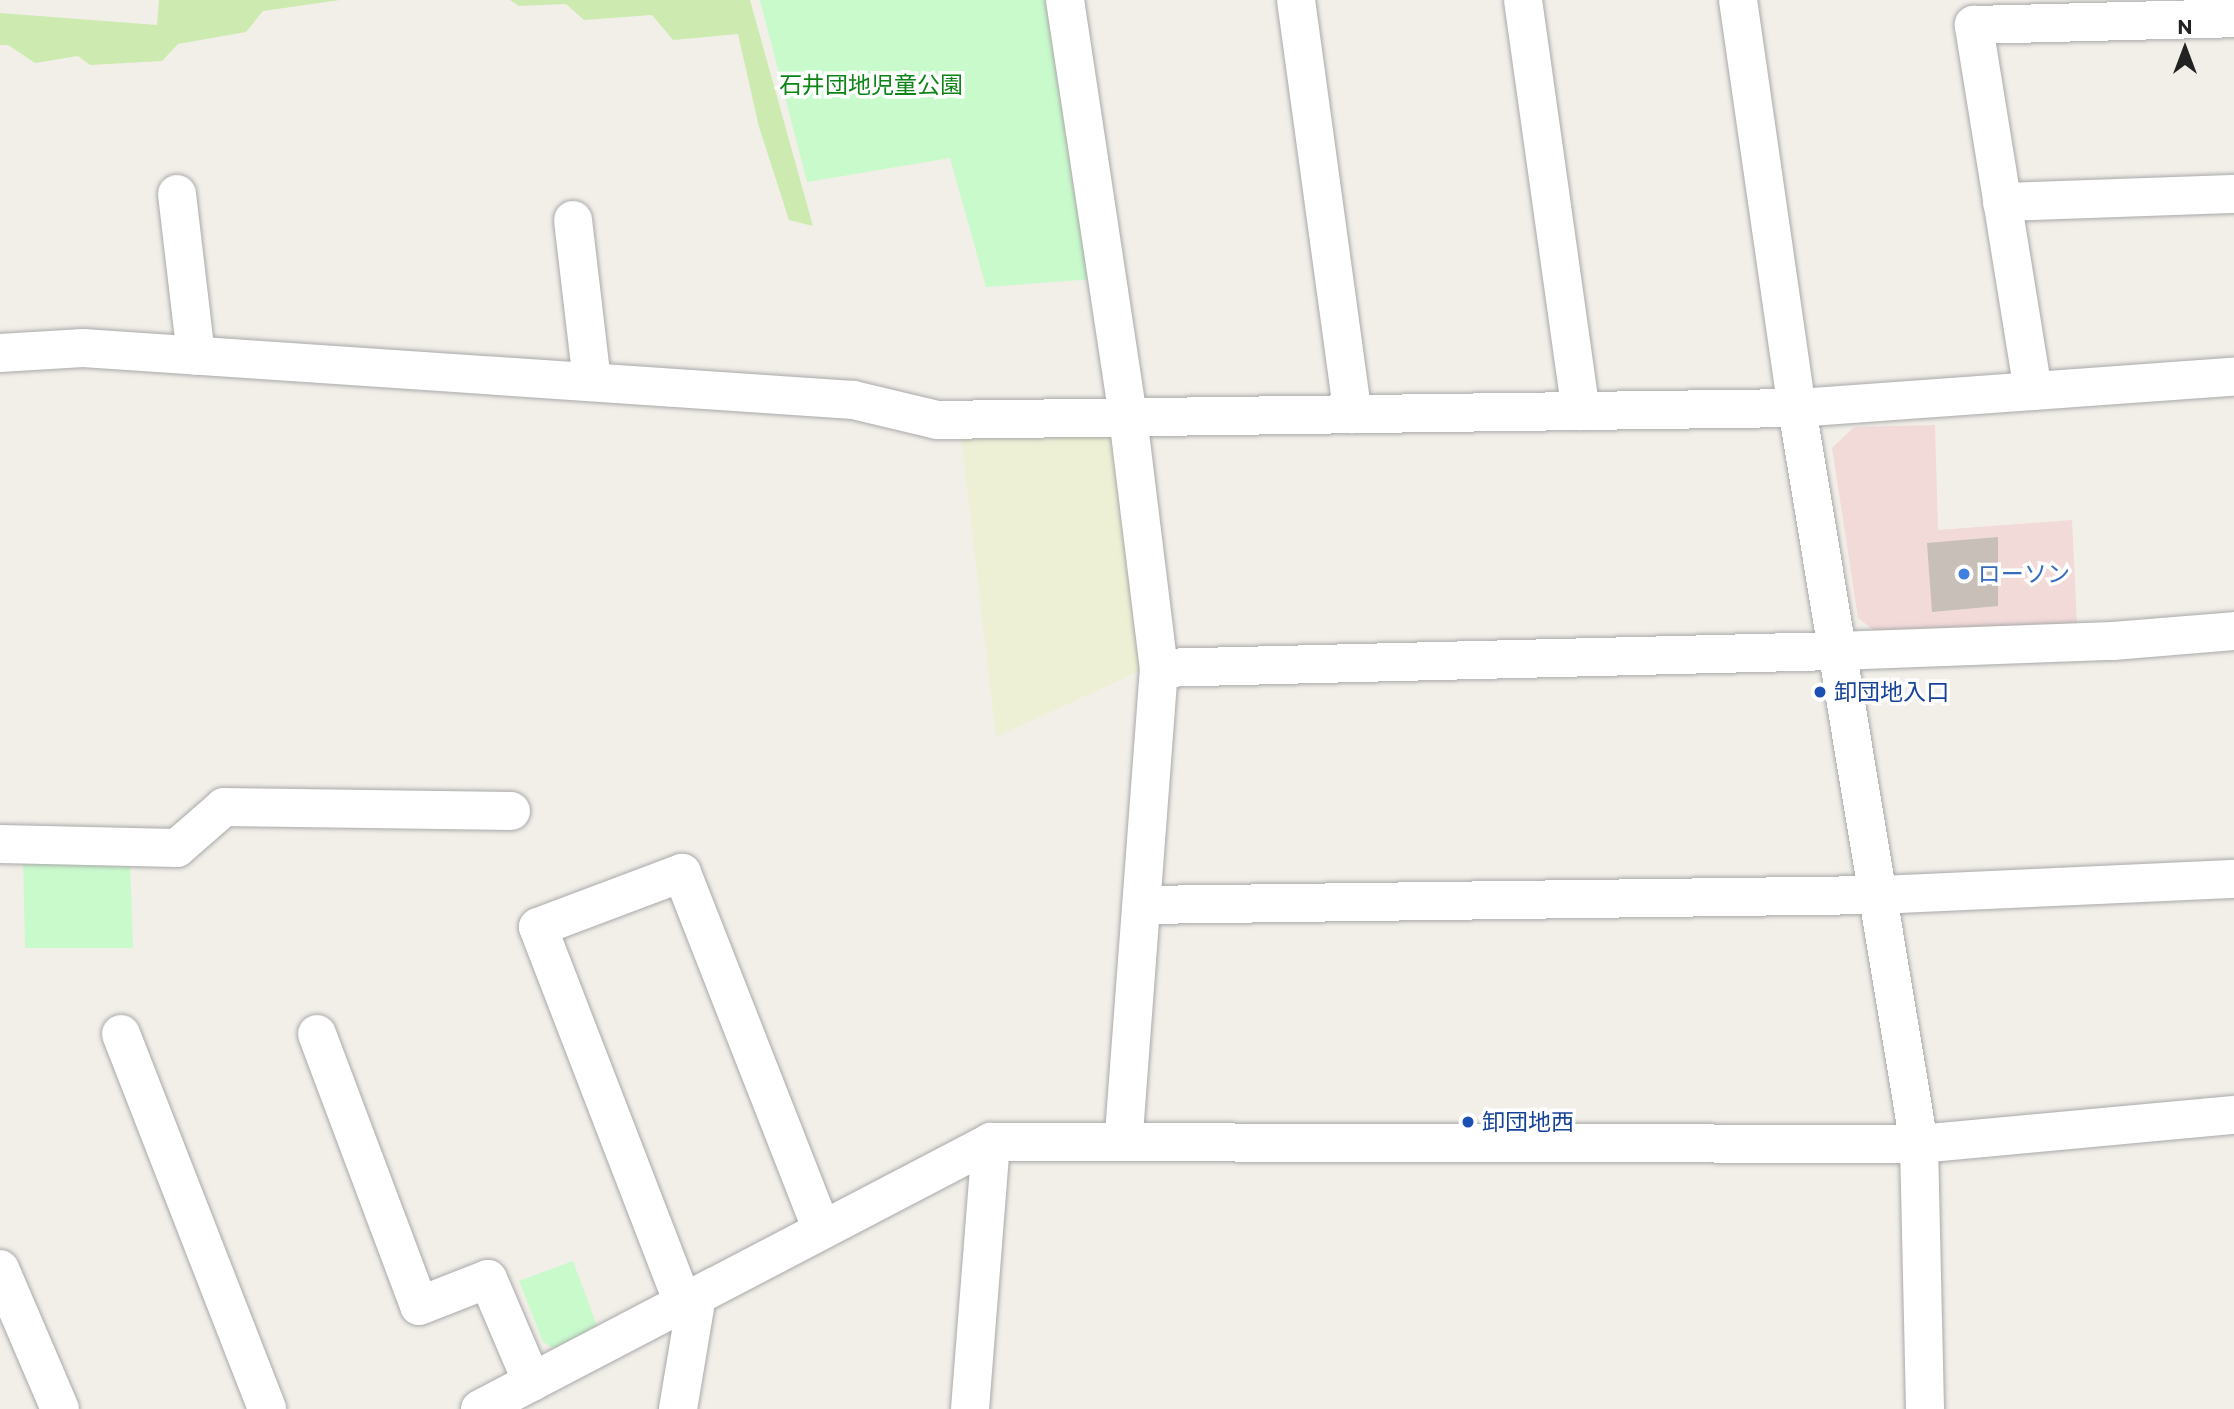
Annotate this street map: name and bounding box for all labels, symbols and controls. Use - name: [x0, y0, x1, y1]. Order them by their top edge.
- north arrow: [2150, 14, 2220, 84]
- text: N: [2177, 16, 2193, 39]
- park label: 石井団地児童公園: [779, 71, 963, 99]
- place label: ローソン: [1978, 560, 2070, 588]
- marker: ローソン: [1956, 566, 1972, 582]
- place label: 卸団地入口: [1834, 678, 1949, 706]
- marker: 卸団地入口: [1812, 684, 1828, 700]
- place label: 卸団地西: [1482, 1108, 1574, 1136]
- marker: 卸団地西: [1460, 1114, 1476, 1130]

